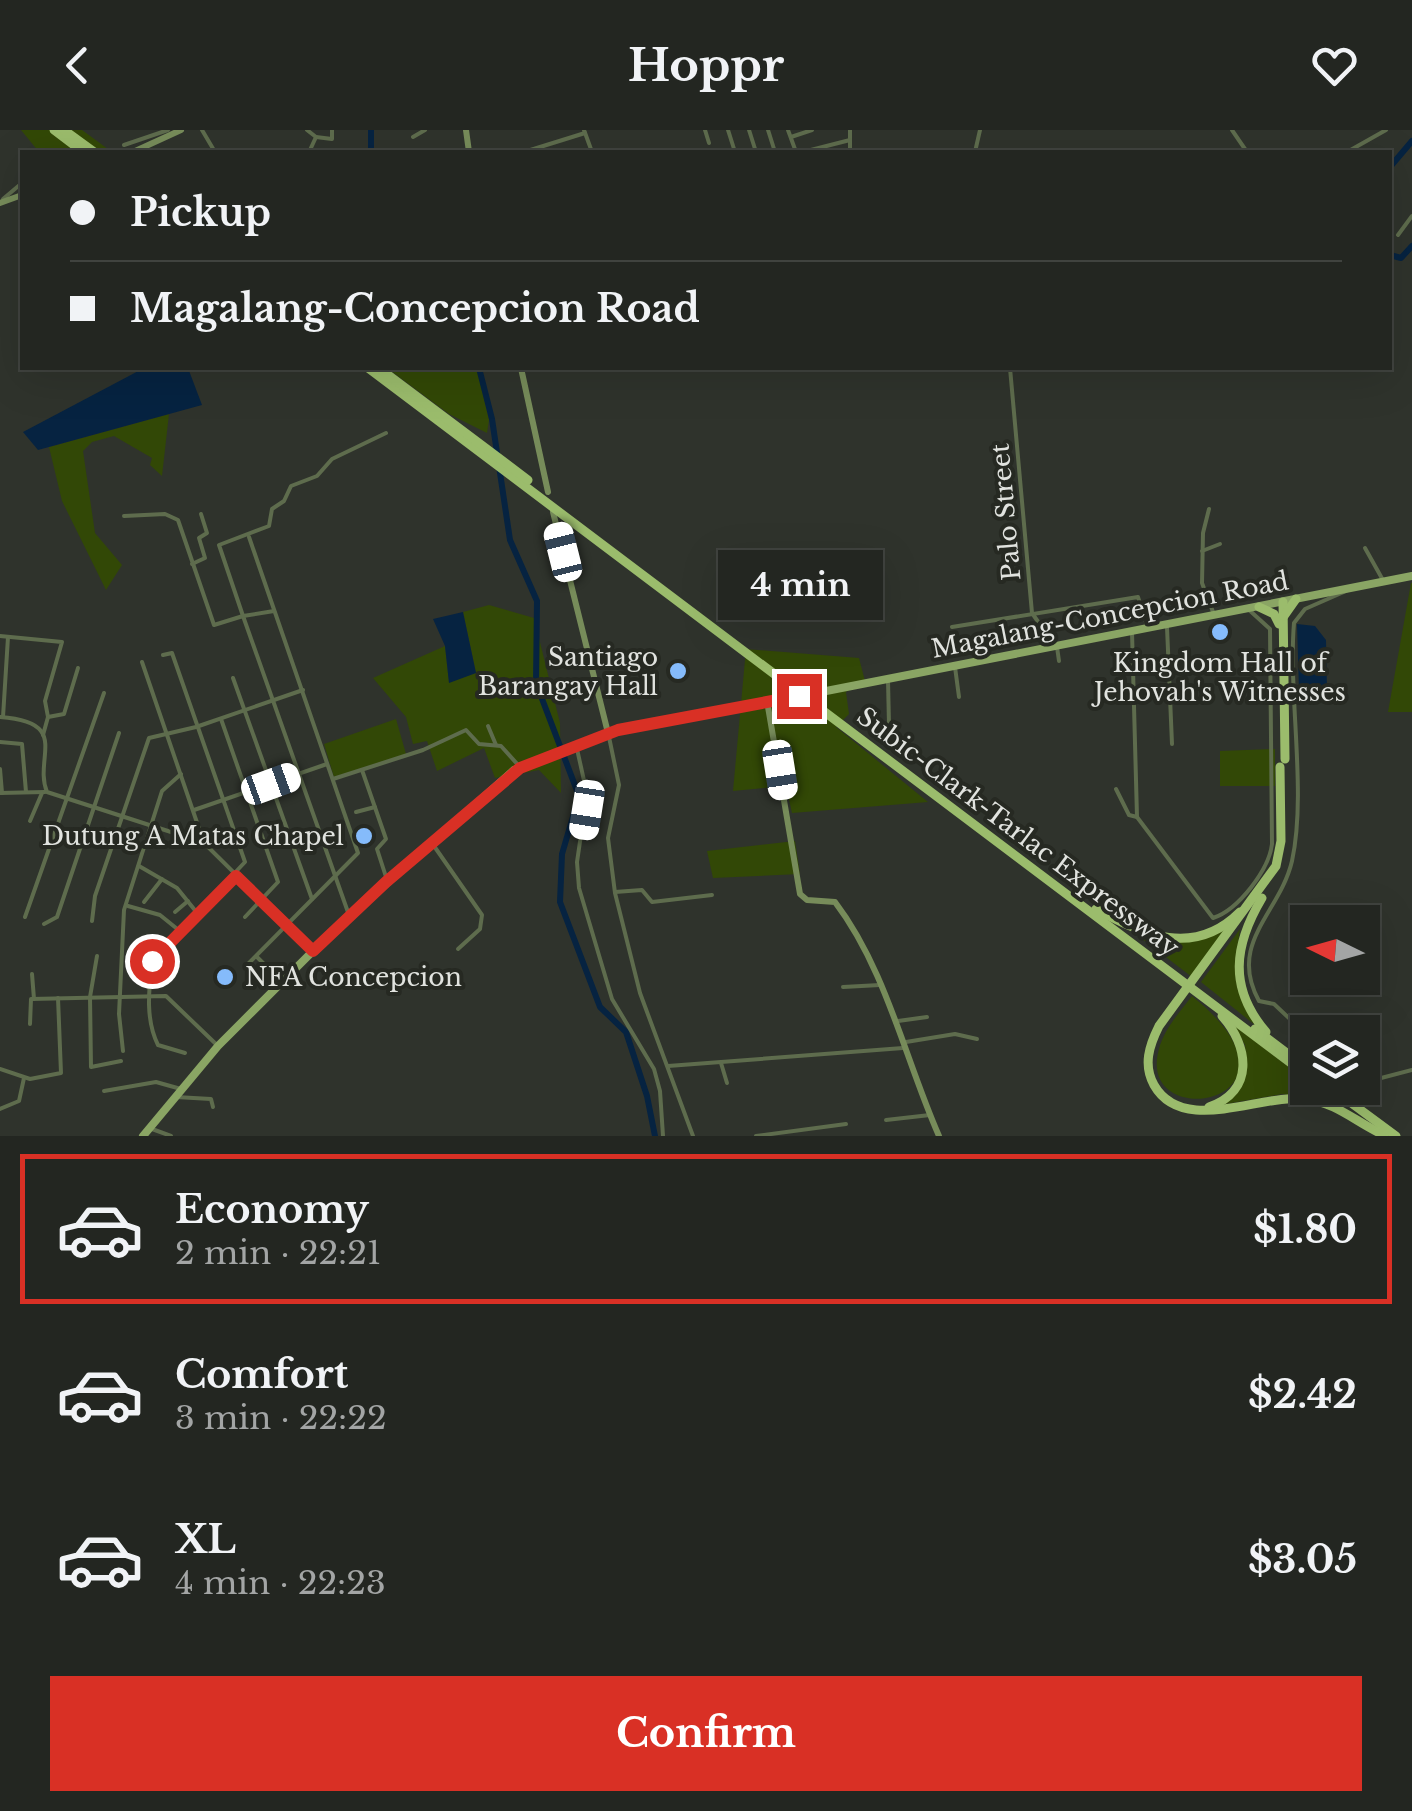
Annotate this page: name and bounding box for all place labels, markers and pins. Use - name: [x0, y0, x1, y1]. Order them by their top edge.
- marker: Kingdom Hall of Jehovah's Witnesses: [1209, 621, 1231, 643]
- place label: Santiago Barangay Hall: [478, 642, 658, 702]
- place label: Kingdom Hall of Jehovah's Witnesses: [1091, 648, 1346, 708]
- marker: Santiago Barangay Hall: [667, 660, 689, 682]
- place label: Dutung A Matas Chapel: [42, 821, 344, 852]
- marker: Dutung A Matas Chapel: [353, 825, 375, 847]
- place label: NFA Concepcion: [245, 962, 462, 993]
- marker: NFA Concepcion: [214, 966, 236, 988]

